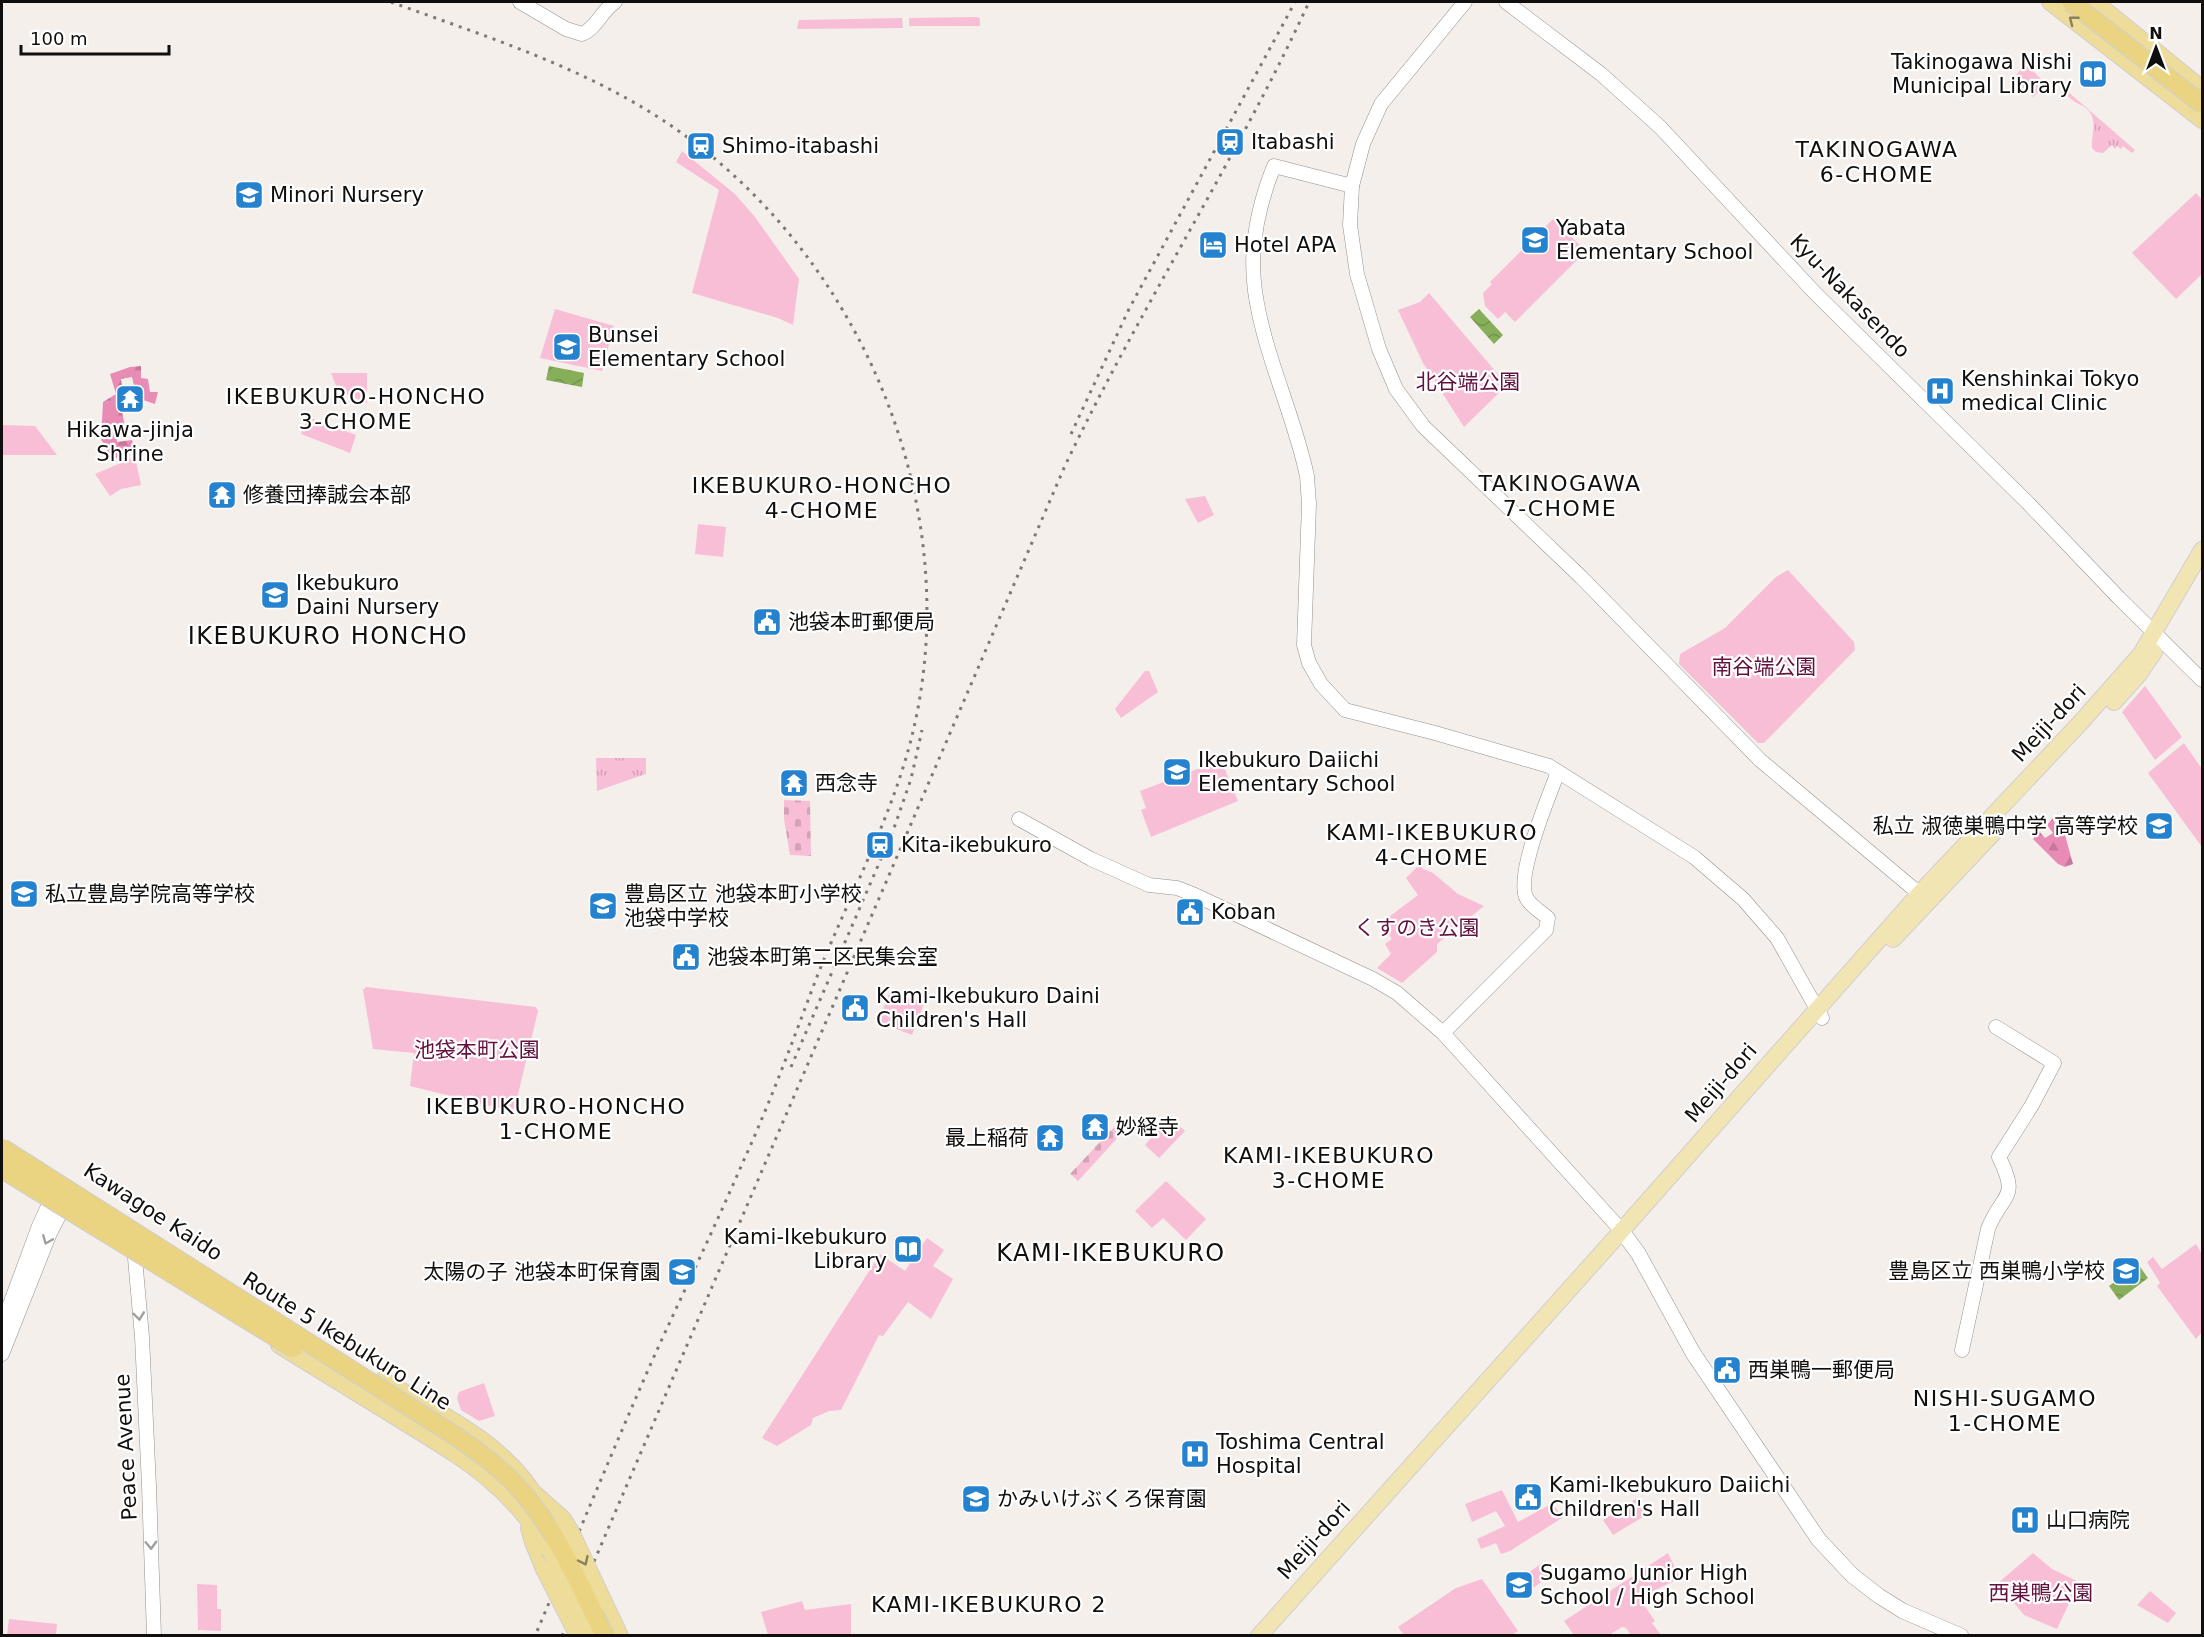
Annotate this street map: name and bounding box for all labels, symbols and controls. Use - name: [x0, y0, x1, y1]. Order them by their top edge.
- one-way arrow: [2069, 16, 2080, 27]
- scale bar: [21, 18, 170, 56]
- north arrow: [2126, 18, 2186, 78]
- text: N: [2149, 24, 2163, 43]
- text: 100 m: [30, 28, 88, 49]
- place label: Takinogawa Nishi Municipal Library: [1890, 50, 2072, 98]
- library icon: Takinogawa Nishi Municipal Library: [2077, 58, 2109, 90]
- station icon: Itabashi: [1214, 126, 1246, 158]
- station icon: Shimo-itabashi: [685, 130, 717, 162]
- place label: Itabashi: [1251, 130, 1335, 154]
- place label: Shimo-itabashi: [722, 134, 879, 158]
- district label: TAKINOGAWA 6-CHOME: [1795, 137, 1958, 187]
- school or university icon: Minori Nursery: [233, 179, 265, 211]
- place label: Minori Nursery: [270, 183, 424, 207]
- place label: Yabata Elementary School: [1555, 216, 1753, 264]
- school or university icon: Yabata Elementary School: [1519, 224, 1551, 256]
- hotel icon: Hotel APA: [1197, 229, 1229, 261]
- street label: Kyu-Nakasendo: [1785, 229, 1915, 363]
- place label: Hotel APA: [1234, 233, 1337, 257]
- place label: Bunsei Elementary School: [588, 323, 785, 371]
- school or university icon: Bunsei Elementary School: [551, 331, 583, 363]
- place label: Kenshinkai Tokyo medical Clinic: [1961, 367, 2139, 415]
- park label: 北谷端公園: [1416, 370, 1521, 394]
- hospital icon: Kenshinkai Tokyo medical Clinic: [1924, 375, 1956, 407]
- temple icon: Hikawa-jinja Shrine: [114, 383, 146, 415]
- district label: IKEBUKURO-HONCHO 3-CHOME: [226, 384, 486, 434]
- place label: Hikawa-jinja Shrine: [66, 418, 194, 466]
- district label: TAKINOGAWA 7-CHOME: [1478, 471, 1641, 521]
- district label: IKEBUKURO-HONCHO 4-CHOME: [692, 473, 952, 523]
- temple icon: 修養団捧誠会本部: [206, 479, 238, 511]
- place label: 修養団捧誠会本部: [243, 483, 411, 507]
- place label: Ikebukuro Daini Nursery: [296, 571, 439, 619]
- school or university icon: Ikebukuro Daini Nursery: [259, 579, 291, 611]
- public building icon: 池袋本町郵便局: [751, 606, 783, 638]
- place label: 池袋本町郵便局: [788, 610, 935, 634]
- district label: IKEBUKURO HONCHO: [188, 622, 468, 650]
- park label: 南谷端公園: [1712, 655, 1817, 679]
- street label: Meiji-dori: [2007, 679, 2091, 767]
- place label: Ikebukuro Daiichi Elementary School: [1198, 748, 1395, 796]
- school or university icon: Ikebukuro Daiichi Elementary School: [1161, 756, 1193, 788]
- temple icon: 西念寺: [778, 767, 810, 799]
- place label: 西念寺: [815, 771, 878, 795]
- school or university icon: 私立 淑徳巣鴨中学 高等学校: [2143, 810, 2175, 842]
- place label: 私立 淑徳巣鴨中学 高等学校: [1873, 814, 2138, 838]
- district label: KAMI-IKEBUKURO 4-CHOME: [1326, 820, 1538, 870]
- station icon: Kita-ikebukuro: [864, 829, 896, 861]
- place label: Kita-ikebukuro: [901, 833, 1052, 857]
- school or university icon: 私立豊島学院高等学校: [8, 878, 40, 910]
- place label: 私立豊島学院高等学校: [45, 882, 255, 906]
- place label: 豊島区立 池袋本町小学校 池袋中学校: [624, 882, 862, 930]
- school or university icon: 豊島区立 池袋本町小学校 池袋中学校: [587, 890, 619, 922]
- public building icon: Koban: [1174, 896, 1206, 928]
- place label: Koban: [1211, 900, 1276, 924]
- park label: くすのき公園: [1354, 916, 1480, 940]
- public building icon: 池袋本町第二区民集会室: [670, 941, 702, 973]
- place label: 池袋本町第二区民集会室: [707, 945, 938, 969]
- place label: Kami-Ikebukuro Daini Children's Hall: [876, 984, 1100, 1032]
- public building icon: Kami-Ikebukuro Daini Children's Hall: [839, 992, 871, 1024]
- park label: 池袋本町公園: [414, 1038, 540, 1062]
- street label: Meiji-dori: [1680, 1039, 1762, 1127]
- district label: IKEBUKURO-HONCHO 1-CHOME: [426, 1094, 686, 1144]
- temple icon: 妙経寺: [1079, 1111, 1111, 1143]
- place label: 妙経寺: [1116, 1115, 1179, 1139]
- temple icon: 最上稲荷: [1034, 1122, 1066, 1154]
- place label: 最上稲荷: [945, 1126, 1029, 1150]
- district label: KAMI-IKEBUKURO 3-CHOME: [1223, 1143, 1435, 1193]
- street label: Kawagoe Kaido: [79, 1158, 227, 1266]
- place label: Kami-Ikebukuro Library: [724, 1225, 887, 1273]
- library icon: Kami-Ikebukuro Library: [892, 1233, 924, 1265]
- one-way arrow: [42, 1234, 55, 1245]
- district label: KAMI-IKEBUKURO: [996, 1239, 1226, 1267]
- school or university icon: 豊島区立 西巣鴨小学校: [2110, 1255, 2142, 1287]
- school or university icon: 太陽の子 池袋本町保育園: [666, 1256, 698, 1288]
- place label: 豊島区立 西巣鴨小学校: [1888, 1259, 2105, 1283]
- place label: 太陽の子 池袋本町保育園: [423, 1260, 661, 1284]
- street label: Route 5 Ikebukuro Line: [238, 1267, 456, 1415]
- one-way arrow: [132, 1312, 145, 1321]
- public building icon: 西巣鴨一郵便局: [1711, 1354, 1743, 1386]
- place label: 西巣鴨一郵便局: [1748, 1358, 1895, 1382]
- street label: Peace Avenue: [110, 1373, 142, 1521]
- district label: NISHI-SUGAMO 1-CHOME: [1913, 1386, 2097, 1436]
- place label: Toshima Central Hospital: [1215, 1430, 1385, 1478]
- hospital icon: Toshima Central Hospital: [1179, 1438, 1211, 1470]
- place label: Kami-Ikebukuro Daiichi Children's Hall: [1549, 1473, 1790, 1521]
- public building icon: Kami-Ikebukuro Daiichi Children's Hall: [1512, 1481, 1544, 1513]
- school or university icon: かみいけぶくろ保育園: [960, 1483, 992, 1515]
- place label: かみいけぶくろ保育園: [997, 1487, 1207, 1511]
- street label: Meiji-dori: [1273, 1496, 1355, 1584]
- hospital icon: 山口病院: [2009, 1504, 2041, 1536]
- place label: 山口病院: [2046, 1508, 2130, 1532]
- one-way arrow: [145, 1540, 157, 1549]
- one-way arrow: [577, 1554, 589, 1565]
- place label: Sugamo Junior High School / High School: [1540, 1561, 1755, 1609]
- school or university icon: Sugamo Junior High School / High School: [1503, 1569, 1535, 1601]
- park label: 西巣鴨公園: [1989, 1581, 2094, 1605]
- district label: KAMI-IKEBUKURO 2: [871, 1592, 1107, 1617]

